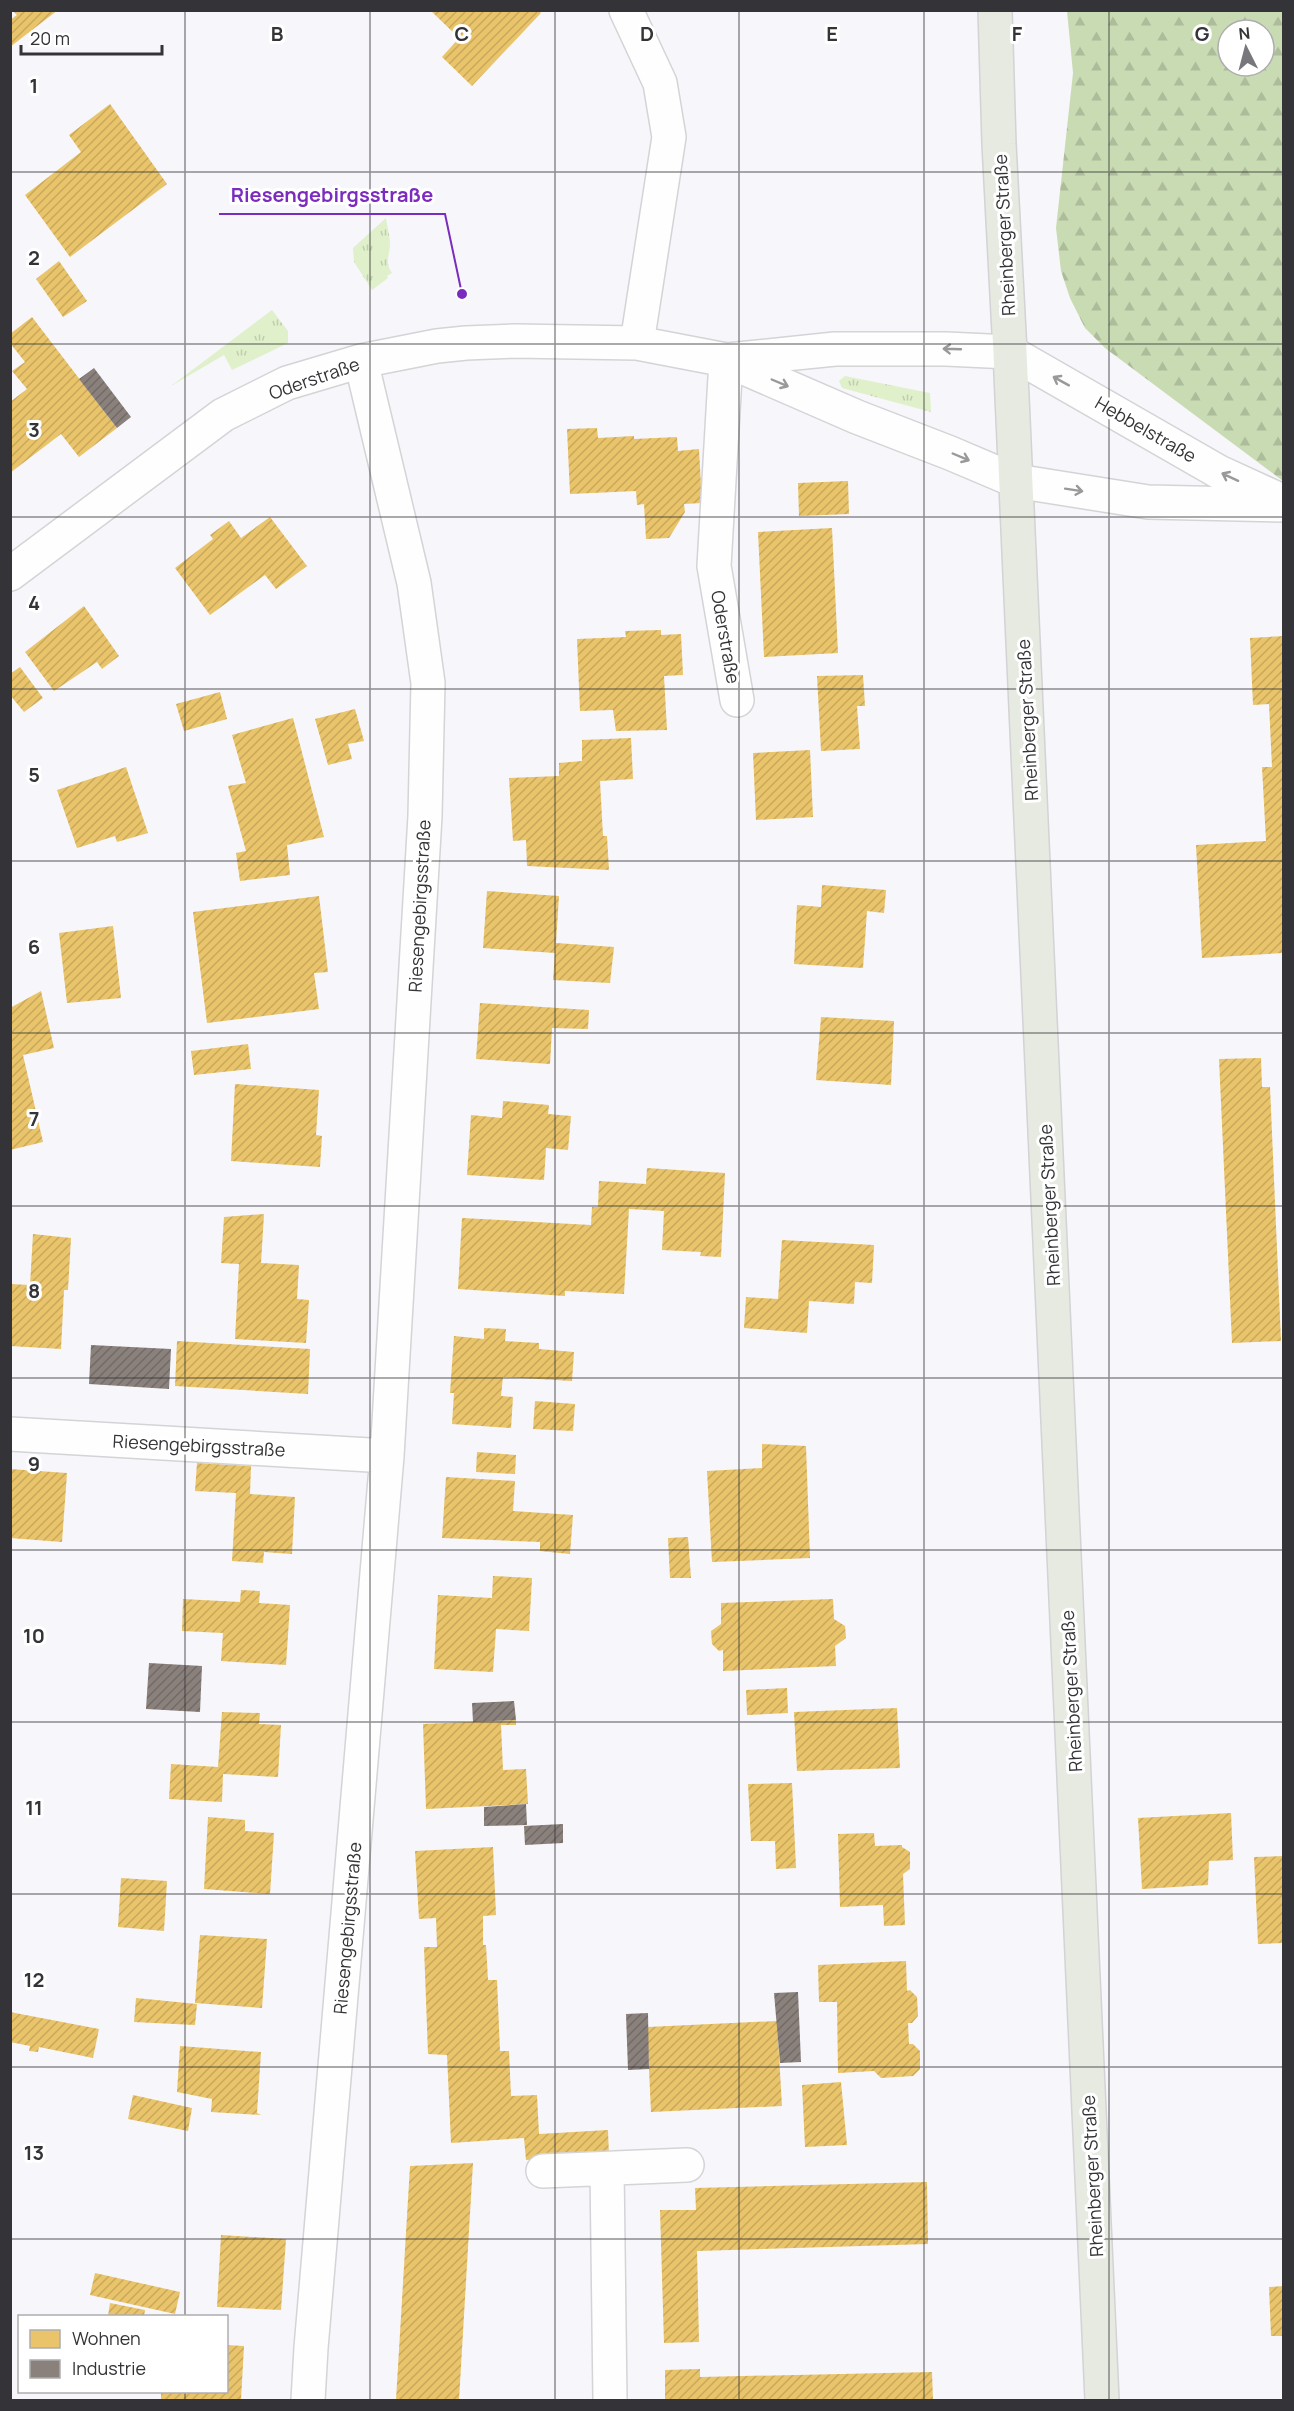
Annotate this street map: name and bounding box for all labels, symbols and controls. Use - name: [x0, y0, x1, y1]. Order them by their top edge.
- scale bar: [21, 18, 162, 56]
- north arrow: [1216, 18, 1276, 78]
- text: B: [271, 20, 284, 47]
- text: C: [455, 20, 469, 47]
- text: D: [640, 20, 654, 47]
- text: E: [826, 20, 838, 47]
- text: F: [1012, 20, 1023, 47]
- text: G: [1195, 20, 1210, 47]
- text: N: [1238, 22, 1251, 45]
- text: 20 m: [30, 26, 70, 50]
- text: 1: [30, 72, 38, 99]
- street label: Rheinberger Straße: [988, 154, 1020, 316]
- callout: Riesengebirgsstraße: [219, 176, 445, 214]
- text: Riesengebirgsstraße: [231, 181, 433, 208]
- text: 2: [28, 244, 40, 271]
- one-way arrow: [942, 343, 962, 355]
- street label: Oderstraße: [265, 351, 363, 405]
- one-way arrow: [1053, 374, 1070, 386]
- one-way arrow: [770, 378, 789, 389]
- street label: Hebbelstraße: [1091, 390, 1201, 468]
- text: 3: [28, 416, 40, 443]
- one-way arrow: [951, 452, 969, 463]
- one-way arrow: [1222, 471, 1240, 483]
- one-way arrow: [1064, 485, 1083, 496]
- street label: Oderstraße: [706, 588, 746, 686]
- text: 4: [28, 589, 40, 616]
- street label: Rheinberger Straße: [1011, 639, 1043, 801]
- text: 5: [28, 761, 40, 788]
- street label: Riesengebirgsstraße: [402, 819, 436, 993]
- text: 6: [28, 933, 40, 960]
- text: 7: [29, 1105, 39, 1132]
- street label: Rheinberger Straße: [1033, 1124, 1065, 1286]
- text: 8: [28, 1277, 40, 1304]
- street label: Riesengebirgsstraße: [112, 1428, 286, 1462]
- text: 9: [28, 1450, 40, 1477]
- street label: Rheinberger Straße: [1055, 1610, 1087, 1772]
- text: 10: [23, 1622, 45, 1649]
- text: 11: [25, 1794, 43, 1821]
- street label: Riesengebirgsstraße: [328, 1841, 366, 2015]
- text: 12: [24, 1966, 44, 1993]
- street label: Rheinberger Straße: [1076, 2095, 1108, 2257]
- text: 13: [24, 2139, 44, 2166]
- legend: [18, 2315, 228, 2393]
- text: Wohnen: [72, 2326, 141, 2350]
- text: Industrie: [72, 2356, 146, 2380]

